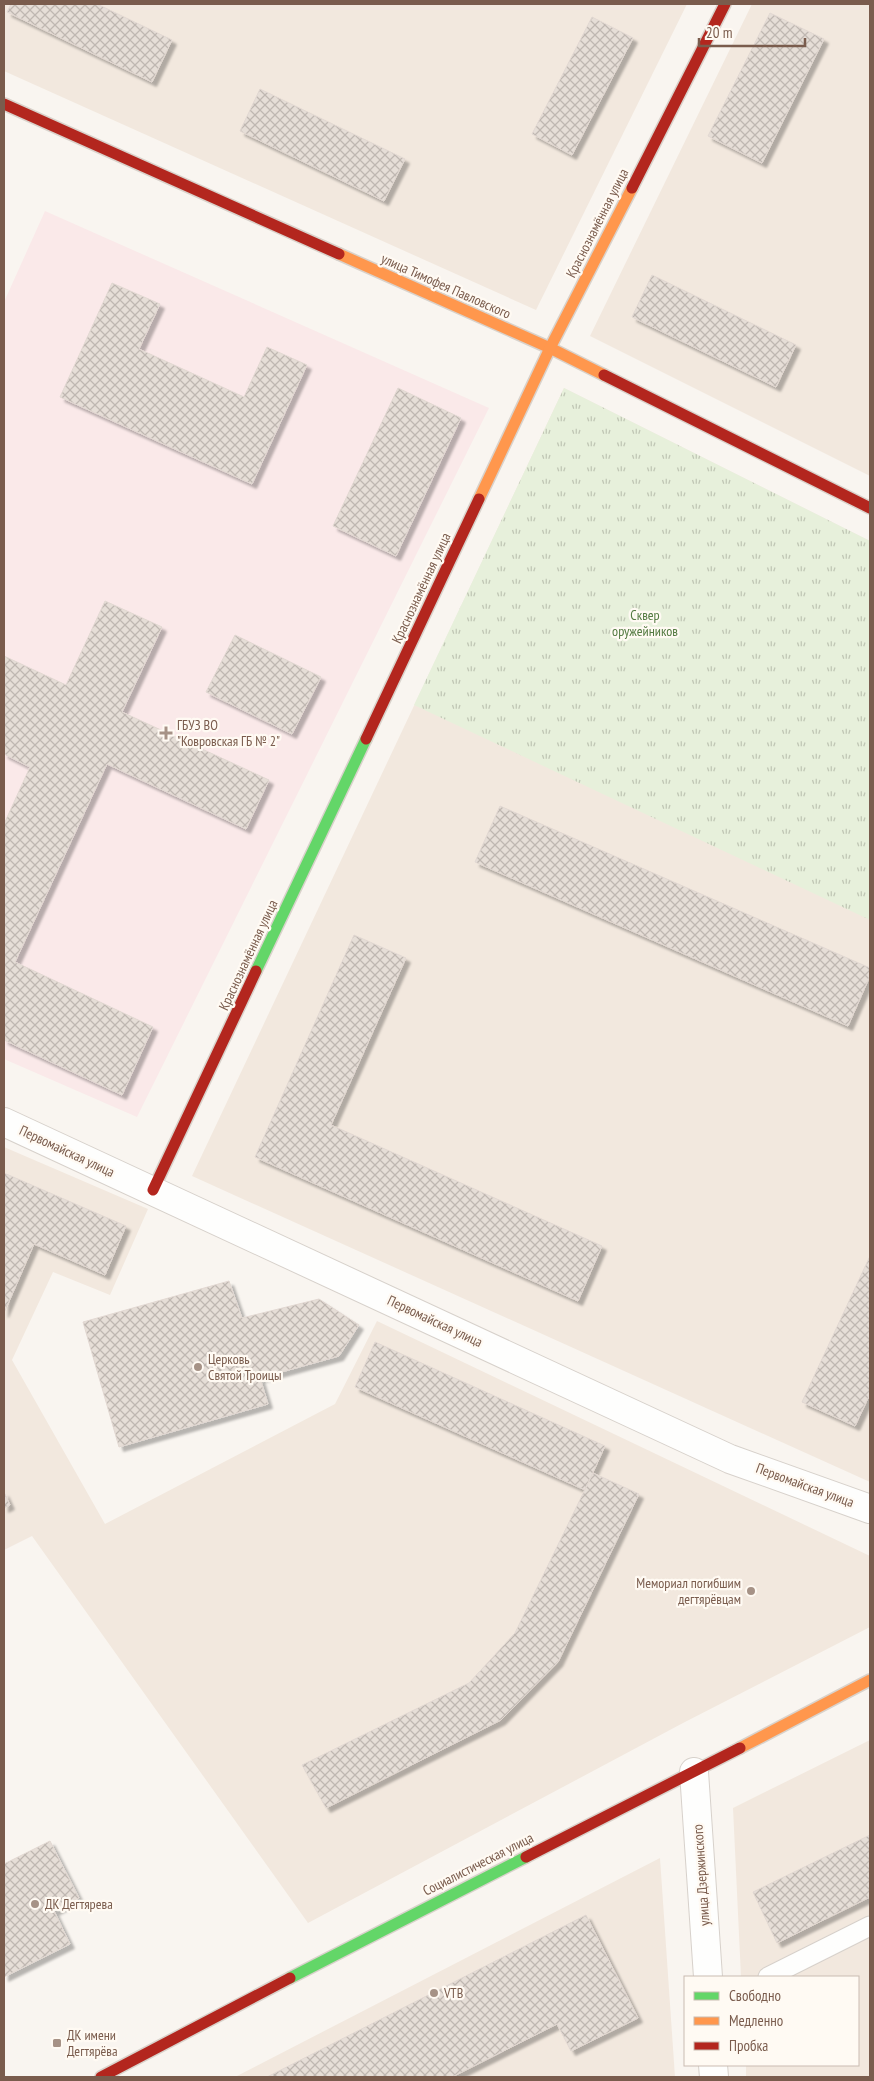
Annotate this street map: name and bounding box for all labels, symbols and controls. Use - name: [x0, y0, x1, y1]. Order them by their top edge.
- scale bar: [699, 15, 805, 47]
- text: 20 m: [706, 23, 732, 42]
- street label: Краснознамённая улица: [562, 165, 632, 281]
- street label: улица Тимофея Павловского: [378, 249, 514, 323]
- street label: Краснознамённая улица: [387, 530, 455, 646]
- park label: Сквер оружейников: [612, 606, 678, 640]
- place label: ГБУЗ ВО "Ковровская ГБ № 2": [177, 716, 280, 750]
- marker: ГБУЗ ВО "Ковровская ГБ № 2": [159, 726, 173, 740]
- street label: Краснознамённая улица: [214, 897, 282, 1013]
- street label: Первомайская улица: [17, 1121, 117, 1181]
- street label: Первомайская улица: [385, 1291, 485, 1351]
- place label: Церковь Святой Троицы: [208, 1350, 282, 1384]
- marker: Церковь Святой Троицы: [192, 1361, 204, 1373]
- street label: Первомайская улица: [754, 1459, 856, 1511]
- place label: Мемориал погибшим дегтярёвцам: [636, 1574, 741, 1608]
- marker: Мемориал погибшим дегтярёвцам: [745, 1585, 757, 1597]
- street label: улица Дзержинского: [688, 1824, 714, 1926]
- street label: Социалистическая улица: [420, 1828, 536, 1900]
- place label: ДК Дегтярева: [45, 1895, 113, 1913]
- marker: ДК Дегтярева: [29, 1898, 41, 1910]
- legend: [684, 1976, 859, 2066]
- place label: VTB: [443, 1984, 463, 2002]
- text: Свободно: [729, 1986, 781, 2005]
- marker: VTB: [428, 1987, 440, 1999]
- text: Медленно: [729, 2011, 783, 2030]
- place label: ДК имени Дегтярёва: [67, 2026, 118, 2060]
- text: Пробка: [729, 2036, 768, 2055]
- marker: ДК имени Дегтярёва: [51, 2037, 63, 2049]

